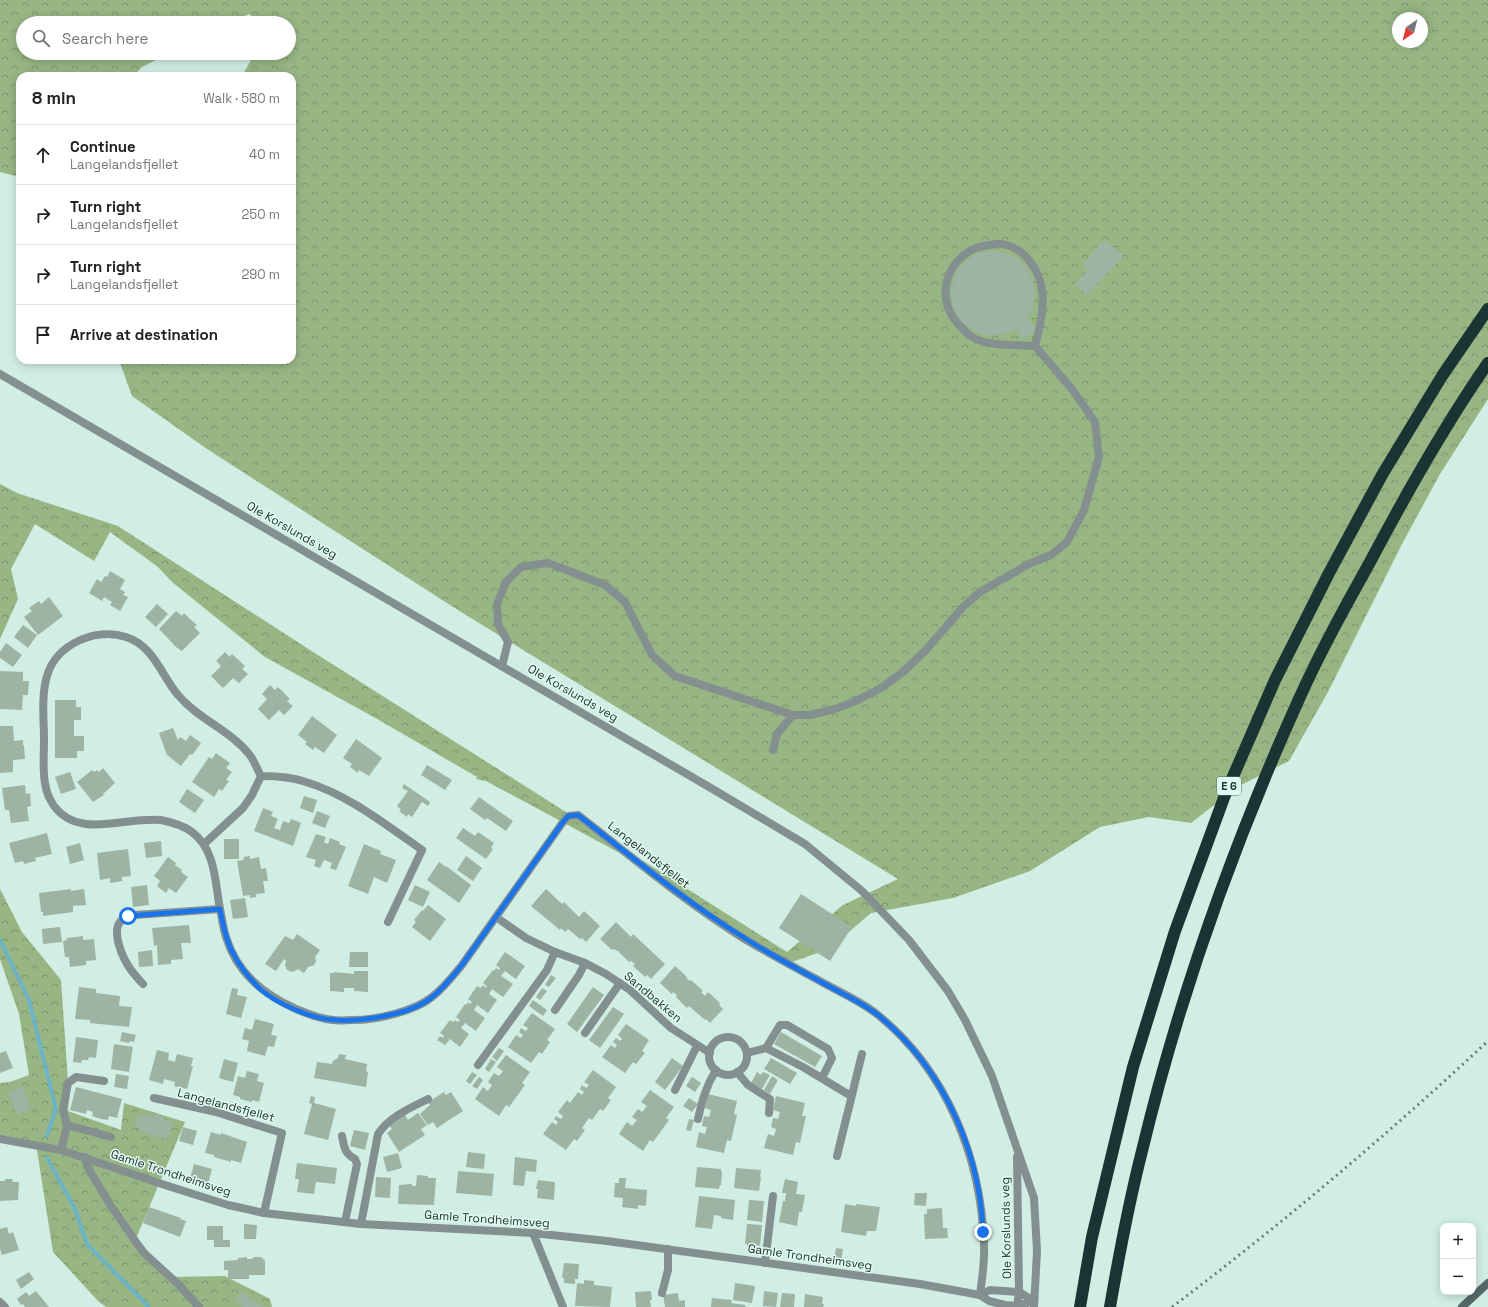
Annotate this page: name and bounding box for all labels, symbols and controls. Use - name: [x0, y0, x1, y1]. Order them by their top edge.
- north arrow: [1392, 12, 1428, 48]
- search box: [16, 16, 296, 60]
- icon: search: [30, 27, 52, 49]
- text: Search here: [62, 29, 148, 48]
- text: 8 min: [32, 87, 76, 109]
- text: Walk · 580 m: [203, 90, 280, 107]
- text: Continue: [70, 137, 136, 156]
- icon: ahead: [32, 144, 54, 166]
- text: 40 m: [249, 146, 280, 163]
- text: Langelandsfjellet: [70, 156, 178, 173]
- text: Turn right: [70, 197, 141, 216]
- icon: right: [32, 204, 54, 226]
- text: 250 m: [242, 206, 280, 223]
- text: Langelandsfjellet: [70, 216, 178, 233]
- text: Turn right: [70, 257, 141, 276]
- icon: right: [32, 264, 54, 286]
- text: 290 m: [241, 266, 280, 283]
- text: Langelandsfjellet: [70, 276, 178, 293]
- icon: arrive: [32, 324, 54, 346]
- text: Arrive at destination: [70, 325, 218, 344]
- street label: Ole Korslunds veg: [244, 498, 340, 562]
- street label: Ole Korslunds veg: [525, 661, 621, 725]
- road number: E 6: [1217, 777, 1241, 795]
- street label: Langelandsfjellet: [605, 818, 693, 892]
- route start: [119, 907, 137, 925]
- street label: Sandbakken: [621, 968, 685, 1026]
- street label: Langelandsfjellet: [176, 1084, 276, 1126]
- street label: Gamle Trondheimsveg: [109, 1146, 233, 1200]
- street label: Ole Korslunds veg: [997, 1177, 1015, 1279]
- street label: Gamle Trondheimsveg: [424, 1207, 550, 1231]
- route end: [974, 1223, 992, 1241]
- map controls: [1440, 1223, 1476, 1295]
- button: +: [1440, 1223, 1476, 1259]
- street label: Gamle Trondheimsveg: [747, 1240, 873, 1274]
- button: −: [1440, 1259, 1476, 1295]

